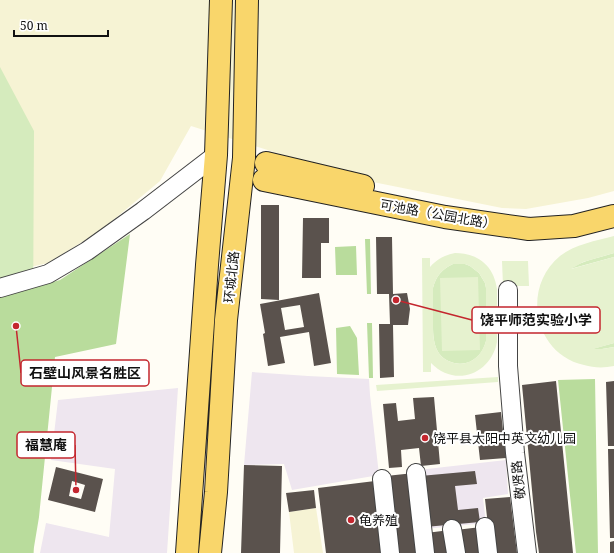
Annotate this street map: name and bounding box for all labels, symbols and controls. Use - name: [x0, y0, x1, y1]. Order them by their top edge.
- scale bar: [14, 12, 108, 38]
- text: 50 m: [20, 17, 48, 34]
- street label: 可池路（公园北路）: [379, 195, 497, 233]
- street label: 环城北路: [219, 250, 243, 304]
- callout: 饶平师范实验小学: [472, 307, 600, 333]
- text: 饶平师范实验小学: [480, 310, 592, 329]
- callout: 石壁山风景名胜区: [21, 360, 149, 386]
- text: 石壁山风景名胜区: [29, 363, 141, 382]
- place label: 饶平县太阳中英文幼儿园: [433, 429, 576, 447]
- callout: 福慧庵: [17, 432, 75, 458]
- marker: 饶平县太阳中英文幼儿园: [420, 433, 430, 443]
- text: 福慧庵: [25, 435, 67, 454]
- street label: 敬贤路: [507, 460, 529, 500]
- place label: 龟养殖: [359, 511, 398, 529]
- marker: 龟养殖: [346, 515, 356, 525]

